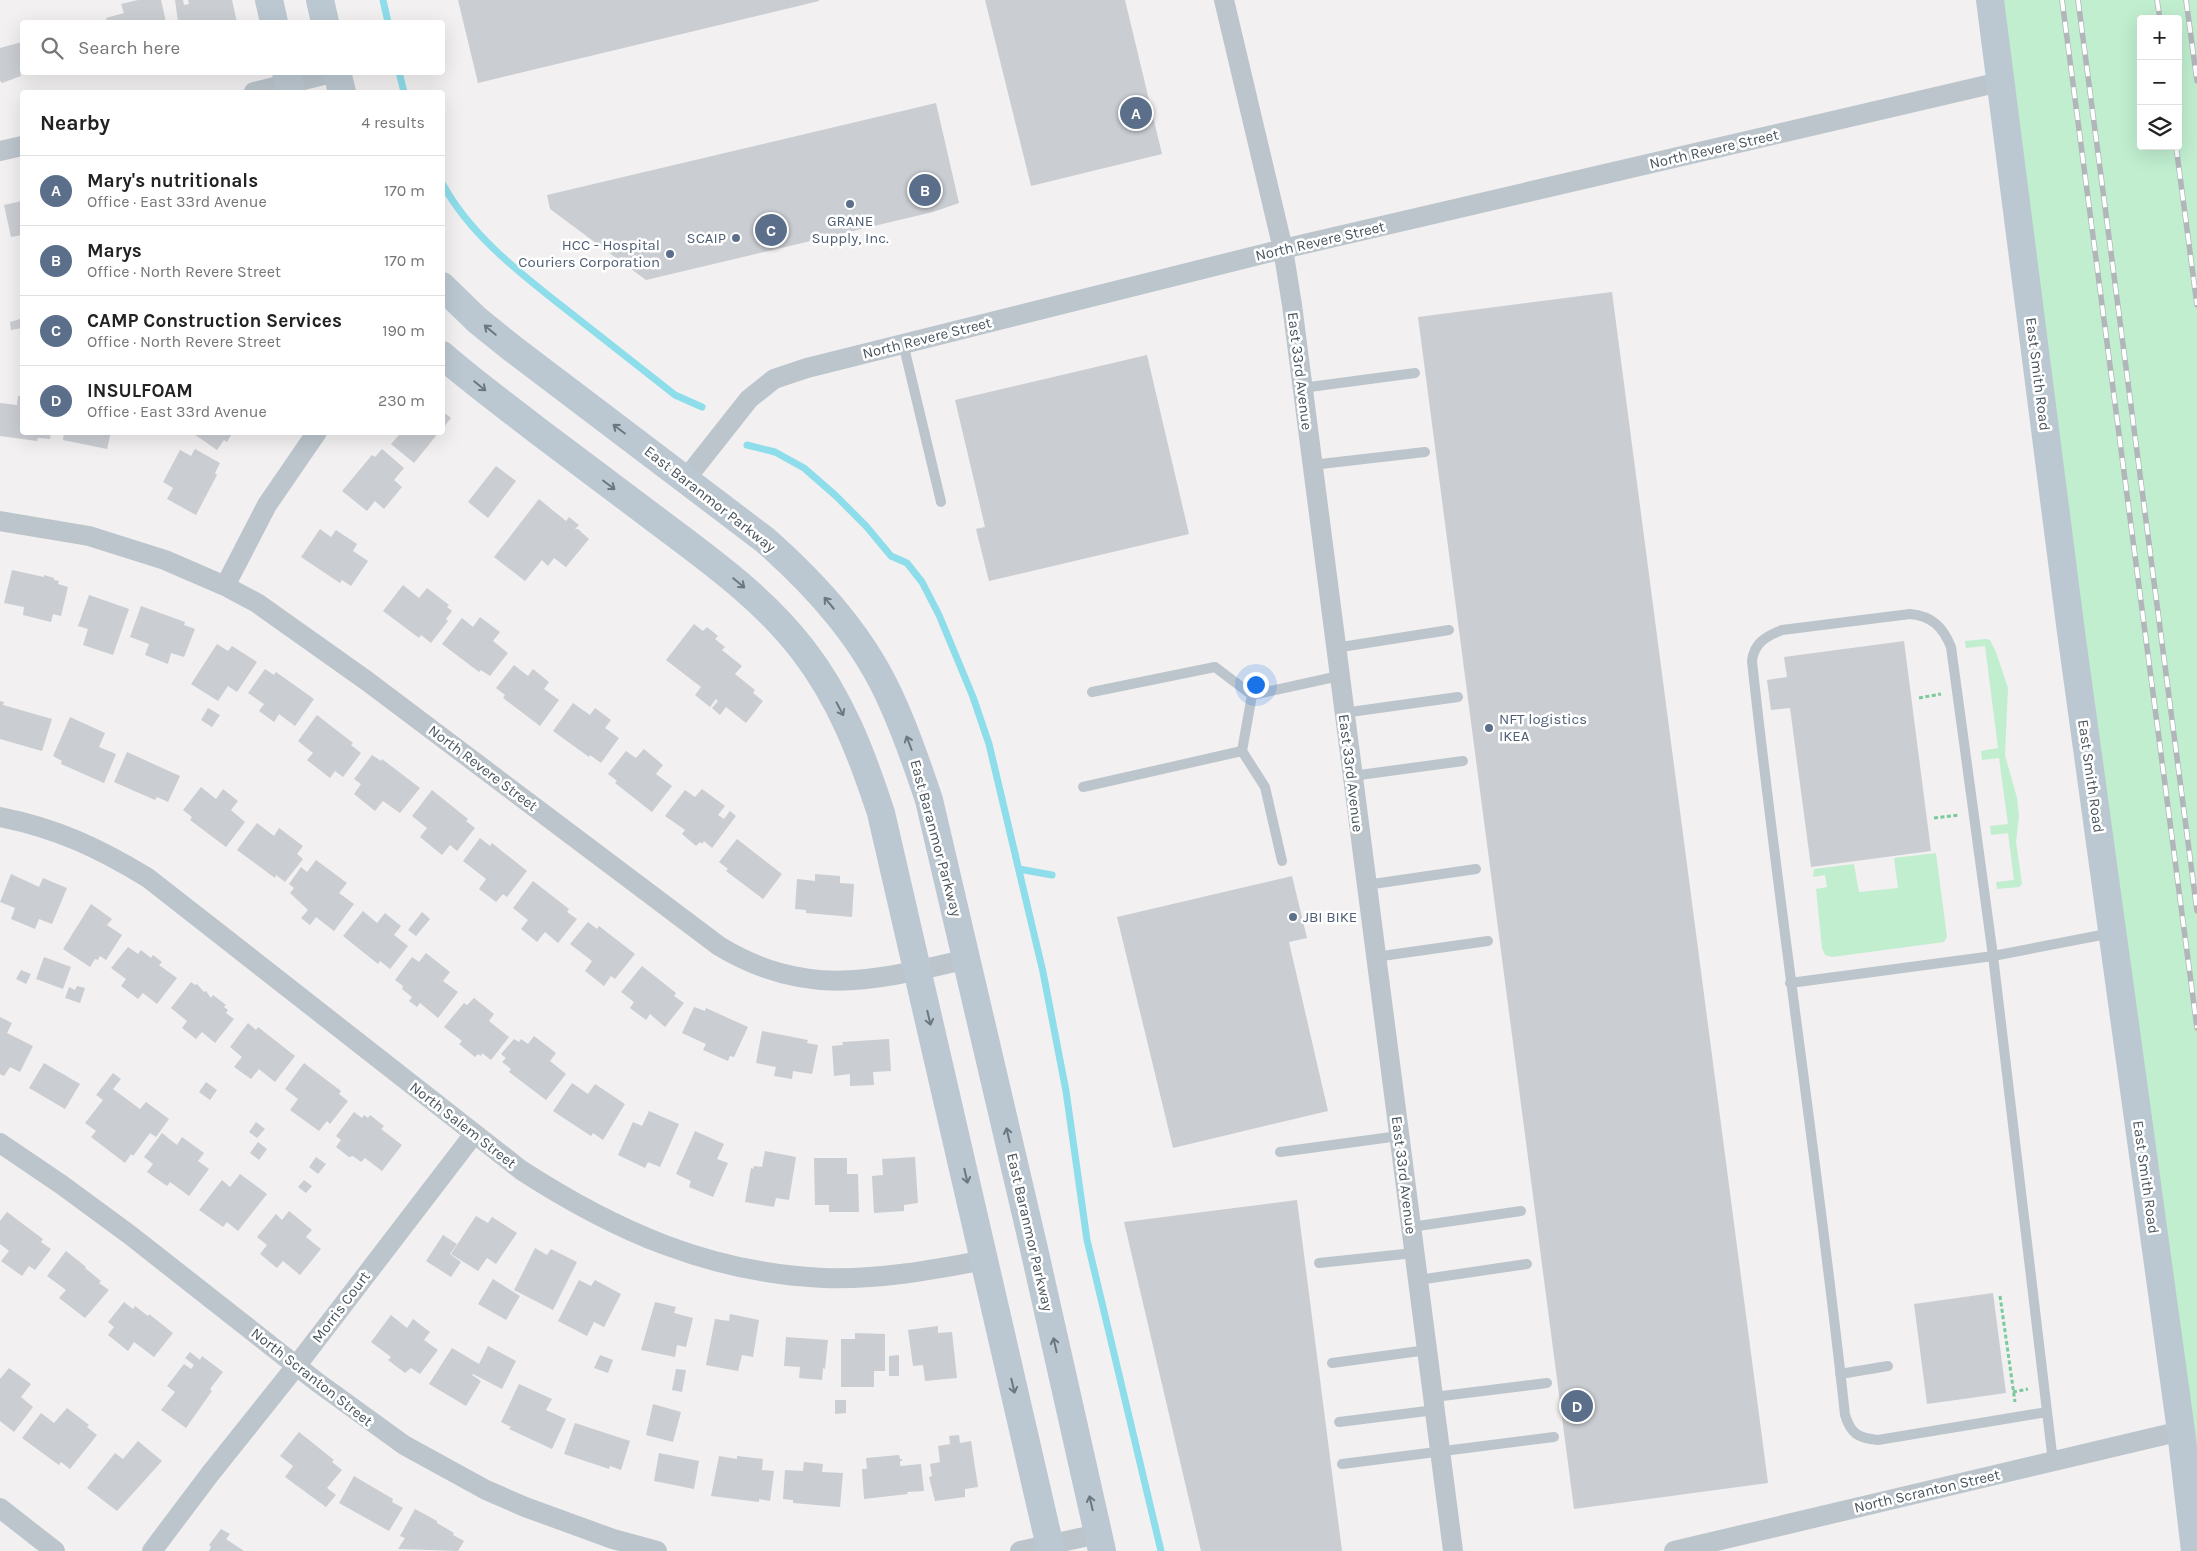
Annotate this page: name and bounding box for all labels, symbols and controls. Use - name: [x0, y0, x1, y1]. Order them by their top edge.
- map controls: [2137, 15, 2182, 150]
- button: +: [2137, 15, 2182, 60]
- search box: [20, 20, 445, 75]
- icon: search: [38, 34, 66, 62]
- text: Search here: [78, 37, 180, 59]
- button: −: [2137, 60, 2182, 105]
- pin: A: [1120, 94, 1152, 132]
- button: layers: [2137, 105, 2182, 150]
- text: Nearby: [40, 111, 110, 135]
- text: 4 results: [361, 113, 425, 132]
- street label: North Revere Street: [1648, 125, 1781, 173]
- text: Mary's nutritionals: [87, 170, 258, 192]
- pin: B: [909, 171, 941, 209]
- text: A: [51, 181, 61, 200]
- text: 170 m: [384, 181, 425, 200]
- text: Office · East 33rd Avenue: [87, 192, 267, 211]
- marker: GRANE Supply, Inc.: [844, 198, 856, 210]
- pin: C: [755, 211, 787, 249]
- place label: GRANE Supply, Inc.: [811, 212, 889, 247]
- street label: North Revere Street: [1254, 217, 1387, 265]
- place label: SCAIP: [687, 229, 726, 247]
- marker: SCAIP: [730, 232, 742, 244]
- place label: HCC - Hospital Couriers Corporation: [518, 236, 660, 271]
- text: Marys: [87, 240, 142, 262]
- marker: HCC - Hospital Couriers Corporation: [664, 248, 676, 260]
- text: B: [51, 251, 61, 270]
- text: 170 m: [384, 251, 425, 270]
- text: Office · North Revere Street: [87, 262, 281, 281]
- text: CAMP Construction Services: [87, 310, 342, 332]
- street label: East 33rd Avenue: [1284, 311, 1316, 431]
- street label: North Revere Street: [861, 313, 994, 363]
- street label: East Smith Road: [2022, 316, 2054, 432]
- text: C: [51, 321, 61, 340]
- text: 190 m: [382, 321, 425, 340]
- one-way arrow: [484, 325, 497, 336]
- text: Office · North Revere Street: [87, 332, 281, 351]
- text: INSULFOAM: [87, 380, 193, 402]
- one-way arrow: [473, 381, 486, 392]
- text: D: [51, 391, 61, 410]
- text: 230 m: [378, 391, 425, 410]
- text: Office · East 33rd Avenue: [87, 402, 267, 421]
- one-way arrow: [612, 424, 625, 435]
- street label: East Baranmor Parkway: [641, 442, 779, 556]
- one-way arrow: [602, 479, 615, 490]
- one-way arrow: [732, 578, 745, 589]
- one-way arrow: [823, 596, 834, 609]
- your location: [1243, 672, 1269, 698]
- one-way arrow: [835, 701, 845, 716]
- place label: NFT logistics IKEA: [1499, 710, 1587, 745]
- street label: East 33rd Avenue: [1335, 713, 1367, 833]
- street label: East Smith Road: [2074, 718, 2108, 834]
- street label: North Revere Street: [425, 721, 541, 815]
- marker: NFT logistics IKEA: [1483, 722, 1495, 734]
- one-way arrow: [904, 735, 913, 751]
- street label: East Baranmor Parkway: [906, 758, 966, 919]
- place label: JBI BIKE: [1303, 908, 1357, 926]
- marker: JBI BIKE: [1287, 911, 1299, 923]
- one-way arrow: [925, 1009, 934, 1025]
- street label: North Salem Street: [406, 1078, 520, 1172]
- street label: East 33rd Avenue: [1388, 1115, 1420, 1235]
- street label: East Smith Road: [2129, 1119, 2163, 1235]
- one-way arrow: [1003, 1128, 1012, 1144]
- street label: East Baranmor Parkway: [1003, 1151, 1057, 1313]
- one-way arrow: [962, 1167, 971, 1183]
- street label: Morris Court: [308, 1267, 374, 1346]
- street label: North Scranton Street: [248, 1324, 377, 1430]
- one-way arrow: [1050, 1337, 1060, 1353]
- one-way arrow: [1009, 1377, 1019, 1393]
- pin: D: [1561, 1387, 1593, 1425]
- street label: North Scranton Street: [1852, 1465, 2002, 1517]
- one-way arrow: [1086, 1496, 1095, 1512]

